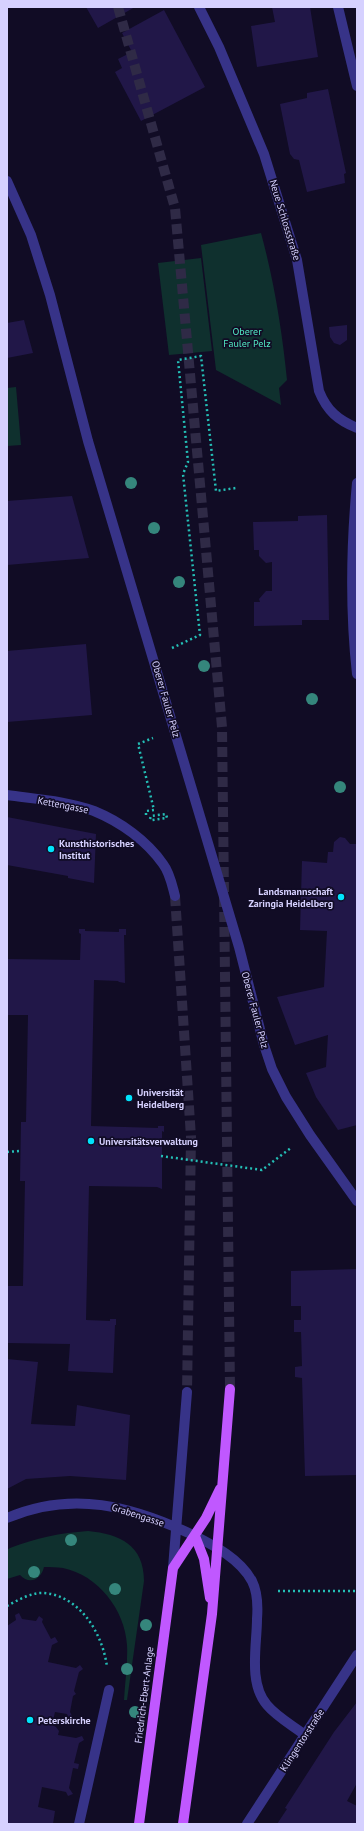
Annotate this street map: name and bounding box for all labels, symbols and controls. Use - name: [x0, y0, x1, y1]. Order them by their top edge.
- street label: Neue Schlossstraße: [267, 178, 303, 262]
- park label: Oberer Fauler Pelz: [223, 325, 271, 350]
- street label: Oberer Fauler Pelz: [149, 659, 183, 739]
- street label: Kettengasse: [36, 794, 90, 816]
- place label: Kunsthistorisches Institut: [59, 837, 134, 862]
- marker: Kunsthistorisches Institut: [46, 844, 56, 854]
- place label: Landsmannschaft Zaringia Heidelberg: [249, 885, 334, 910]
- marker: Landsmannschaft Zaringia Heidelberg: [336, 892, 346, 902]
- street label: Oberer Fauler Pelz: [238, 970, 272, 1050]
- place label: Universität Heidelberg: [137, 1086, 184, 1111]
- marker: Universität Heidelberg: [124, 1093, 134, 1103]
- place label: Universitätsverwaltung: [99, 1135, 198, 1148]
- marker: Universitätsverwaltung: [86, 1136, 96, 1146]
- street label: Grabengasse: [110, 1500, 166, 1530]
- street label: Friedrich-Ebert-Anlage: [132, 1646, 156, 1744]
- street label: Klingentorstraße: [277, 1706, 327, 1774]
- place label: Peterskirche: [38, 1714, 91, 1727]
- marker: Peterskirche: [25, 1715, 35, 1725]

